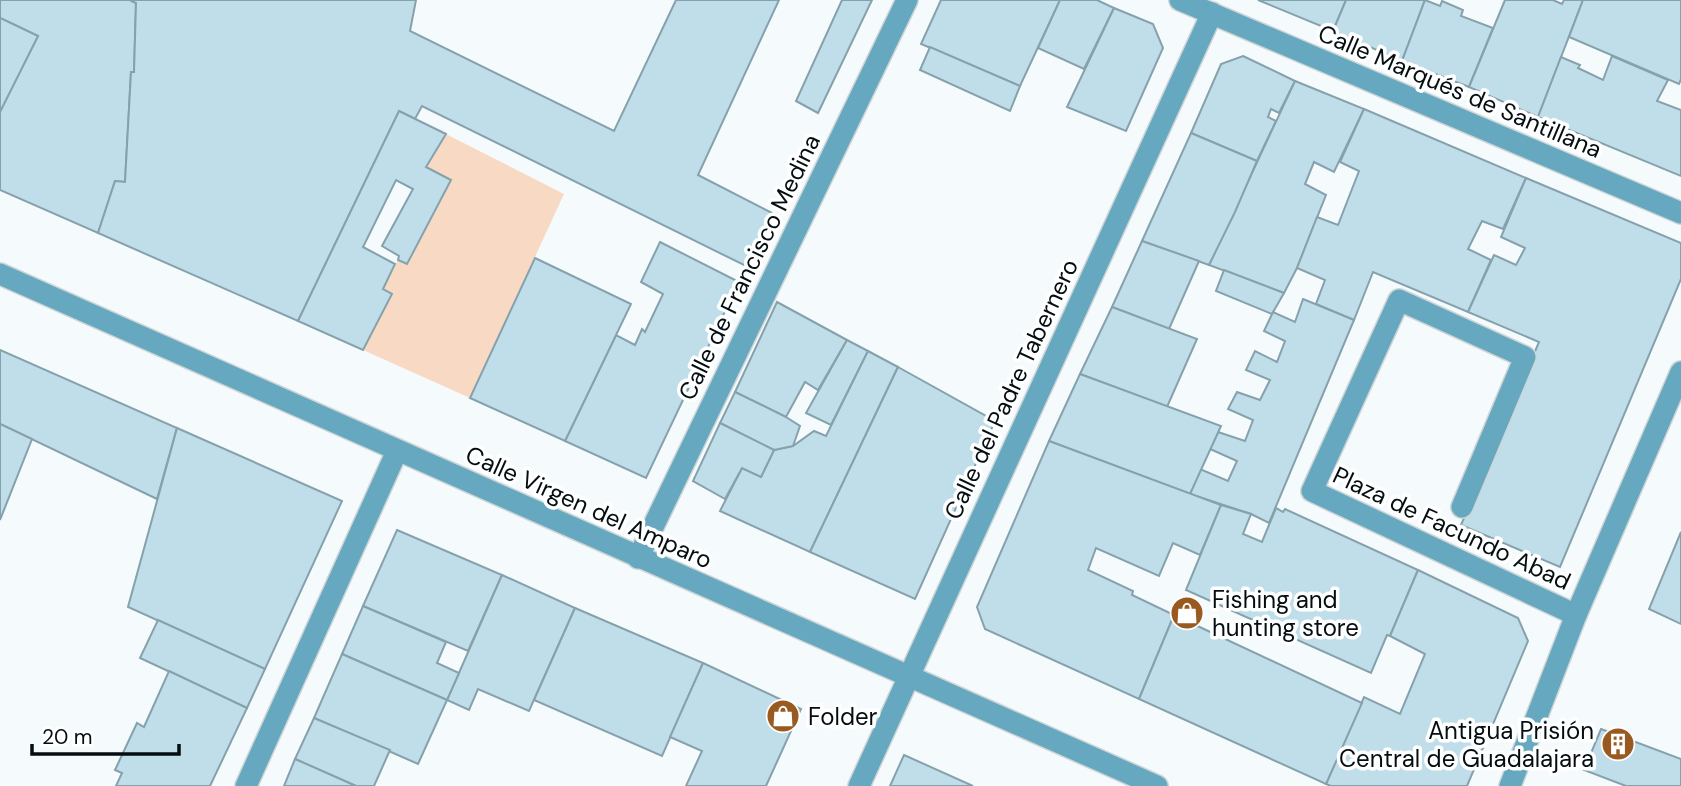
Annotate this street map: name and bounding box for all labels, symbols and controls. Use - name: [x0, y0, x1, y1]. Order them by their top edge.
- street label: Calle Marqués de Santillana: [1314, 17, 1606, 165]
- street label: Calle de Francisco Medina: [671, 129, 827, 405]
- street label: Calle del Padre Tabernero: [937, 254, 1085, 524]
- street label: Calle Virgen del Amparo: [461, 439, 717, 575]
- street label: Plaza de Facundo Abad: [1328, 459, 1576, 597]
- place label: Fishing and hunting store: [1212, 584, 1359, 643]
- shop icon: Fishing and hunting store: [1168, 594, 1206, 632]
- shop icon: Folder: [764, 697, 802, 735]
- place label: Folder: [808, 701, 878, 732]
- scale bar: [32, 712, 178, 756]
- place label: Antigua Prisión Central de Guadalajara: [1339, 715, 1594, 774]
- text: 20 m: [42, 723, 93, 751]
- building icon: Antigua Prisión Central de Guadalajara: [1599, 725, 1637, 763]

